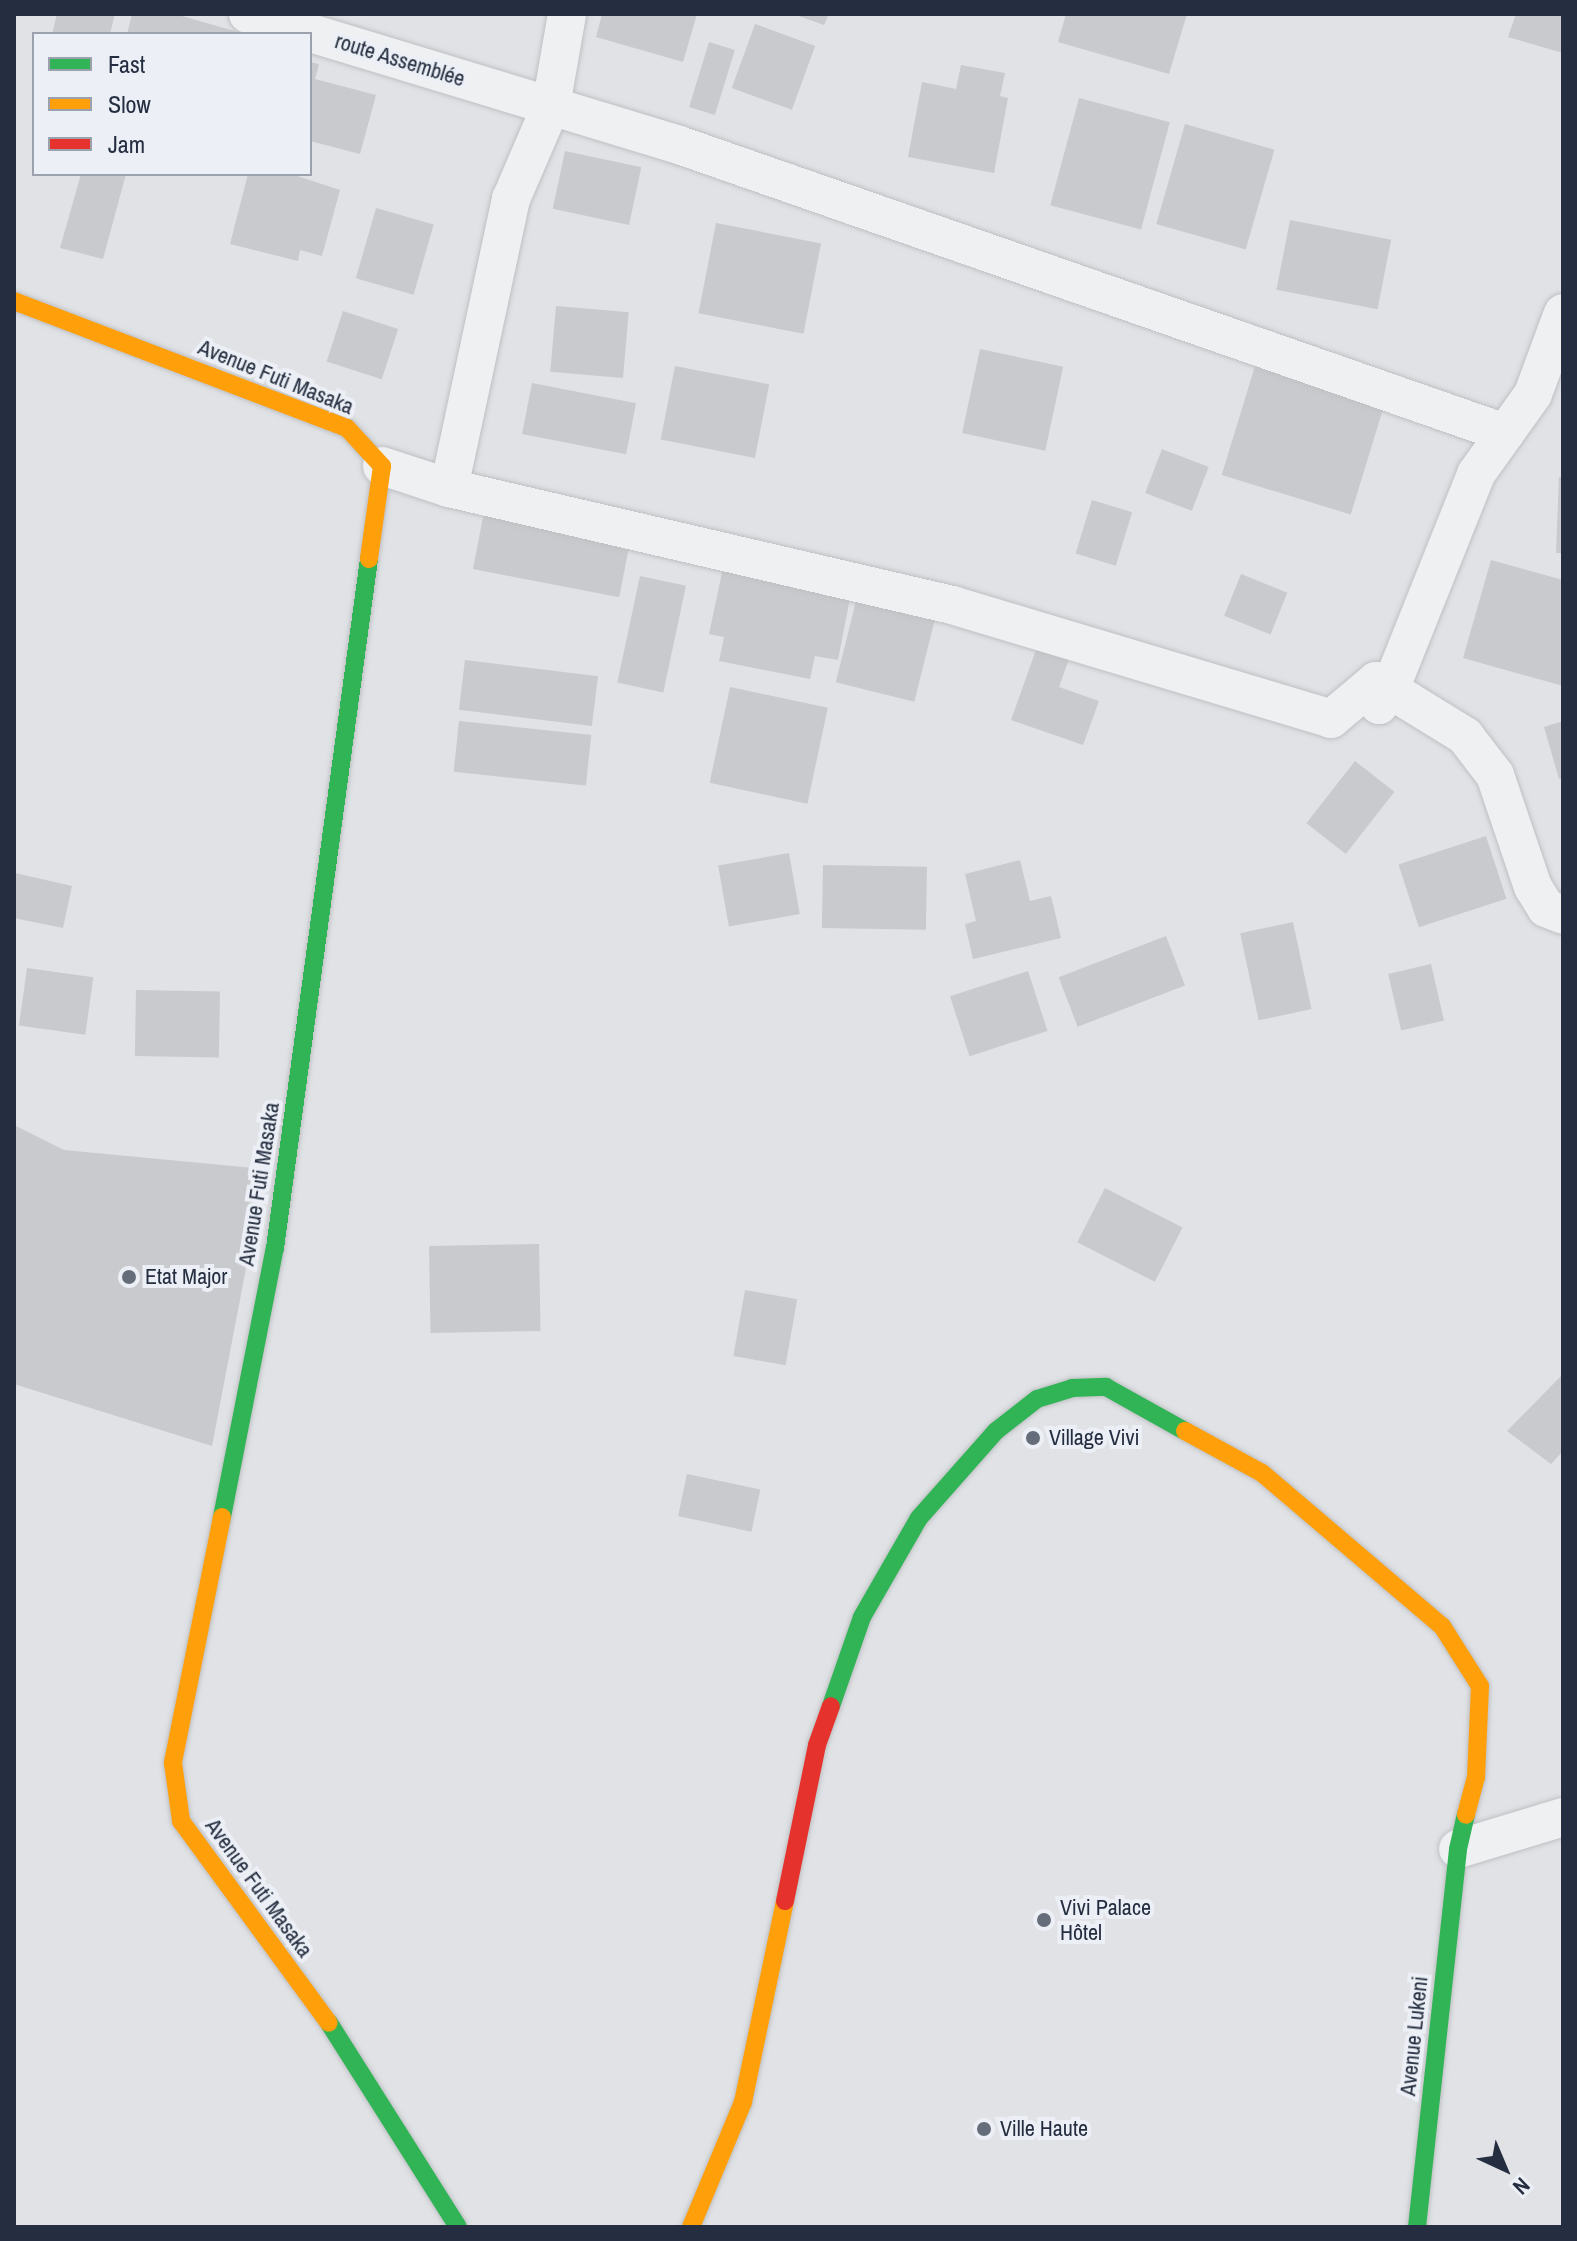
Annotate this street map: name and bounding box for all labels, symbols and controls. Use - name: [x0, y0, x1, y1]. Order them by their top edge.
- street label: route Assemblée: [331, 28, 469, 92]
- legend: [32, 32, 312, 176]
- text: Fast: [108, 48, 145, 80]
- text: Slow: [108, 88, 151, 120]
- text: Jam: [108, 128, 145, 160]
- street label: Avenue Futi Masaka: [194, 334, 358, 420]
- street label: Avenue Futi Masaka: [233, 1100, 285, 1268]
- place label: Etat Major: [145, 1264, 227, 1290]
- marker: Etat Major: [120, 1268, 138, 1286]
- place label: Village Vivi: [1049, 1425, 1140, 1451]
- marker: Village Vivi: [1024, 1429, 1042, 1447]
- street label: Avenue Futi Masaka: [200, 1813, 318, 1963]
- place label: Vivi Palace Hôtel: [1060, 1894, 1151, 1946]
- marker: Vivi Palace Hôtel: [1035, 1911, 1053, 1929]
- street label: Avenue Lukeni: [1395, 1975, 1433, 2097]
- place label: Ville Haute: [1000, 2116, 1088, 2142]
- marker: Ville Haute: [975, 2120, 993, 2138]
- north arrow: [1465, 2129, 1545, 2209]
- text: N: [1507, 2171, 1537, 2202]

